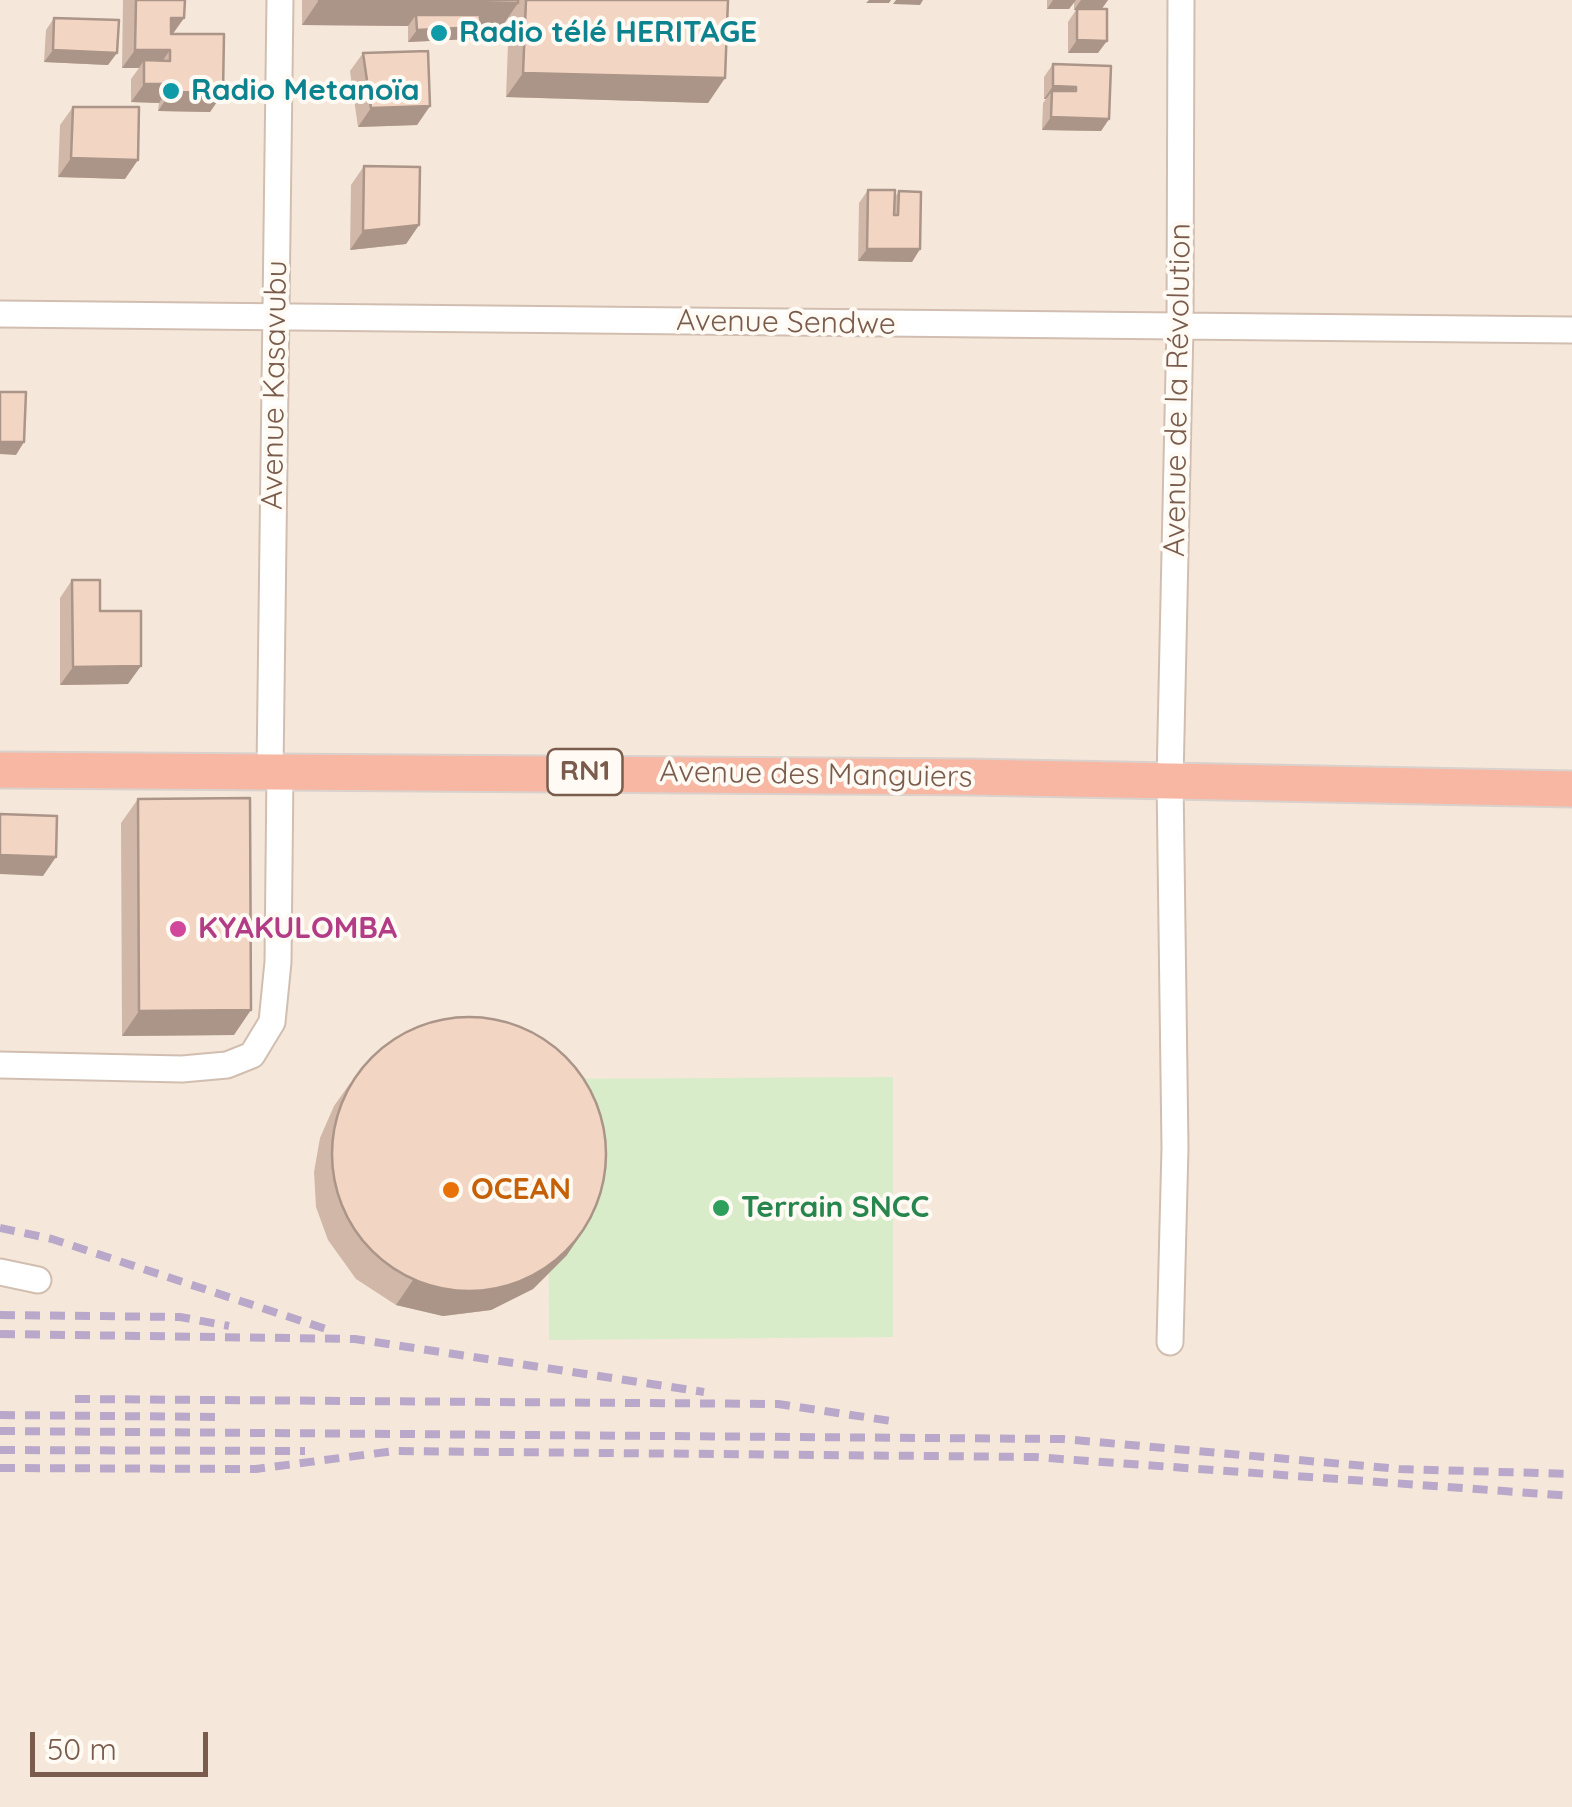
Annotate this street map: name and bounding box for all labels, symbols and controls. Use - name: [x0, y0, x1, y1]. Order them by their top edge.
- place label: Radio télé HERITAGE: [459, 15, 757, 51]
- marker: Radio télé HERITAGE: [428, 22, 450, 44]
- place label: Radio Metanoïa: [191, 73, 420, 109]
- marker: Radio Metanoïa: [160, 80, 182, 102]
- street label: Avenue de la Révolution: [1157, 223, 1199, 557]
- street label: Avenue Kasavubu: [255, 260, 295, 510]
- street label: Avenue Sendwe: [676, 303, 896, 343]
- road number: RN1: [548, 749, 622, 795]
- street label: Avenue des Manguiers: [659, 754, 973, 796]
- place label: KYAKULOMBA: [198, 911, 397, 947]
- marker: KYAKULOMBA: [167, 918, 189, 940]
- place label: OCEAN: [471, 1172, 571, 1208]
- marker: OCEAN: [440, 1179, 462, 1201]
- place label: Terrain SNCC: [741, 1190, 929, 1226]
- marker: Terrain SNCC: [710, 1197, 732, 1219]
- scale bar: [35, 1712, 212, 1774]
- text: 50 m: [47, 1730, 117, 1768]

